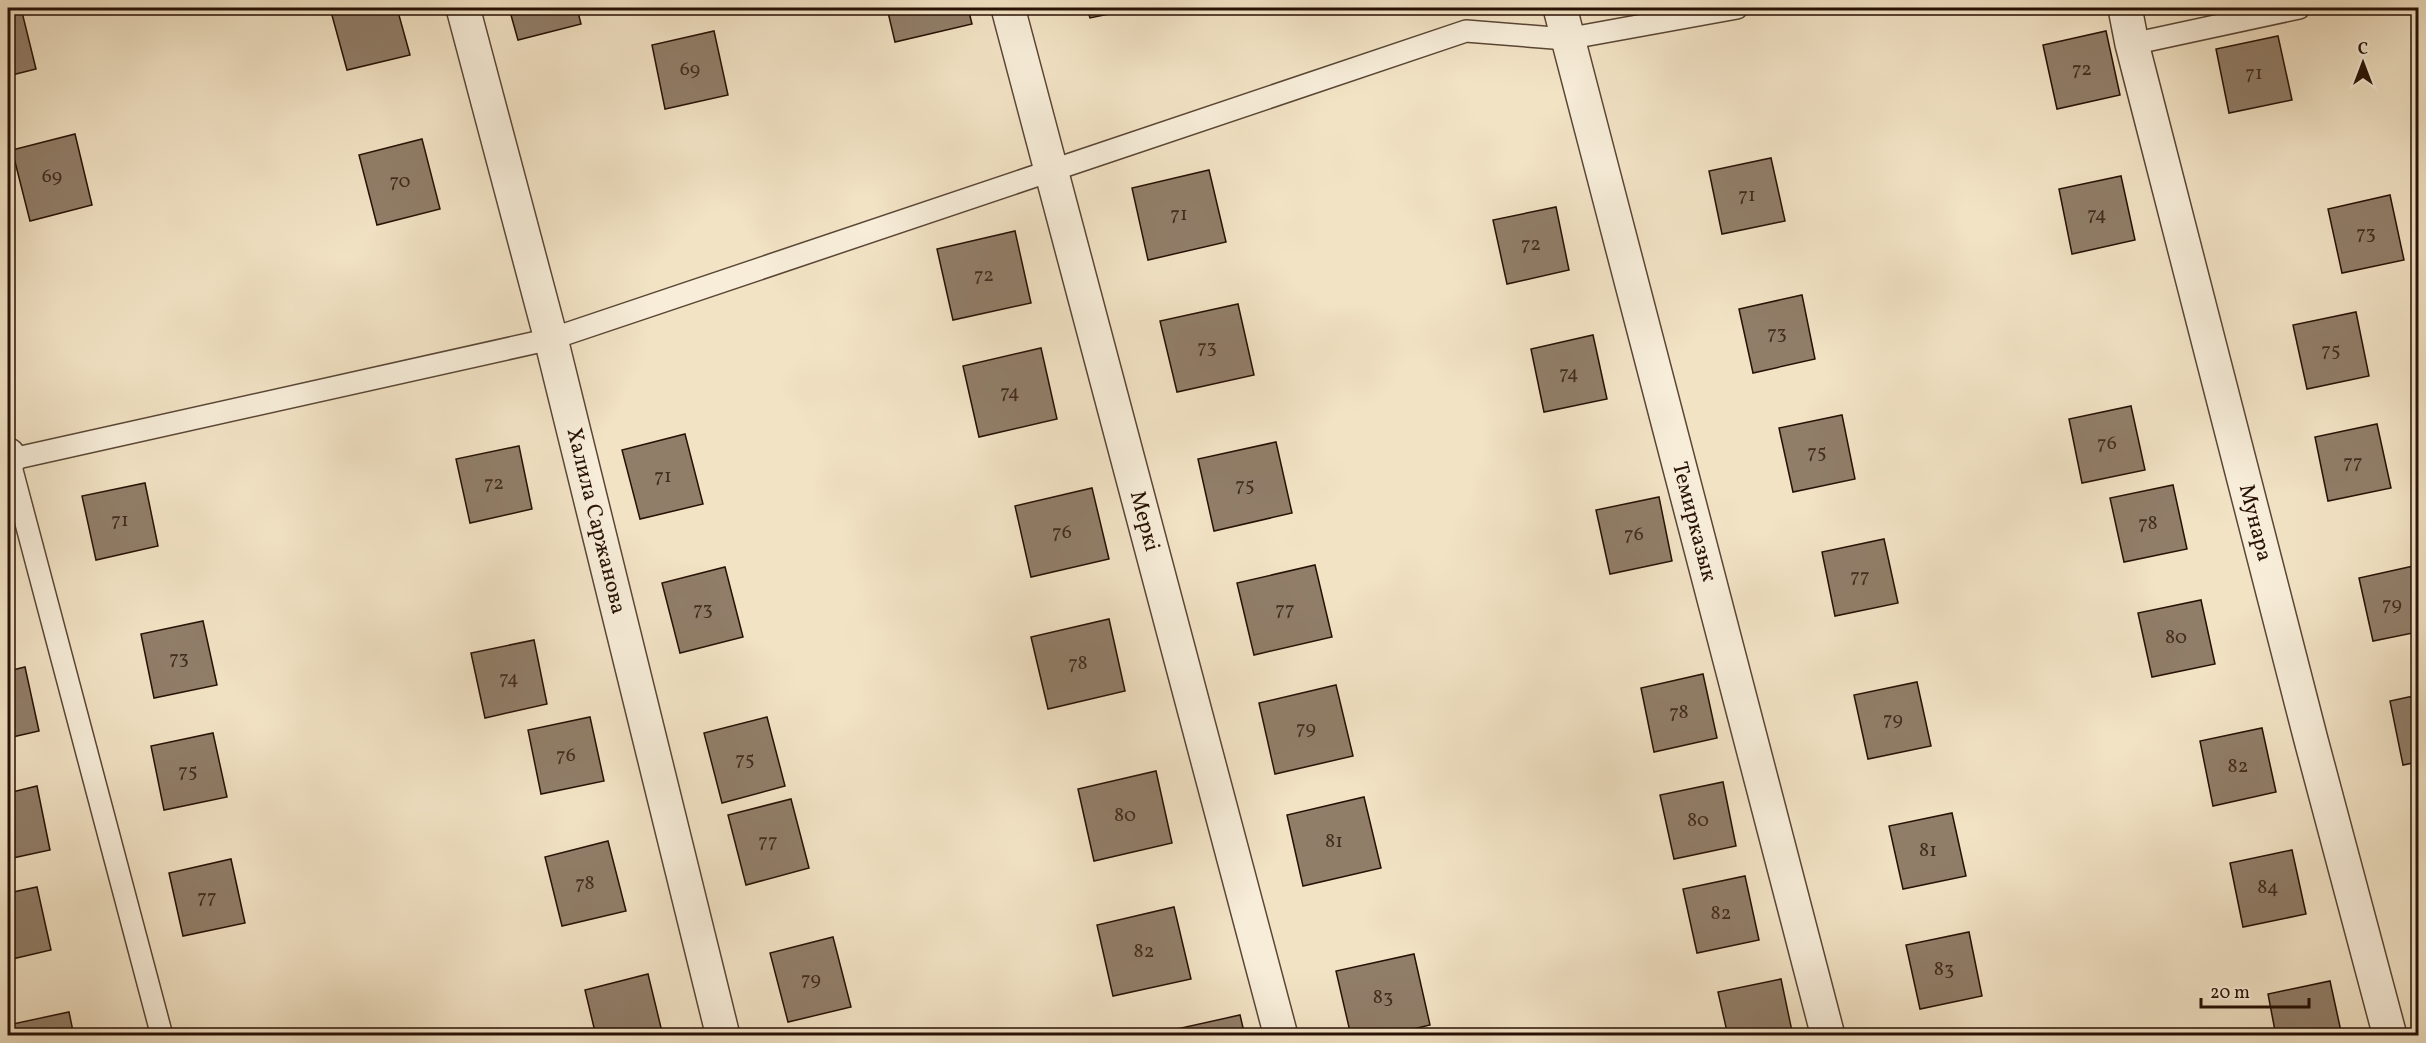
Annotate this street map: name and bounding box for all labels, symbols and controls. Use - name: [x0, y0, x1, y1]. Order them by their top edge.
- north arrow: [2333, 33, 2393, 93]
- text: С: [2358, 39, 2368, 61]
- house number: 69: [680, 56, 700, 84]
- house number: 72: [2072, 56, 2092, 84]
- house number: 71: [2245, 60, 2263, 88]
- house number: 69: [42, 163, 62, 191]
- house number: 70: [390, 168, 410, 196]
- house number: 71: [1738, 182, 1756, 210]
- house number: 71: [1170, 201, 1188, 229]
- house number: 74: [2087, 201, 2107, 229]
- house number: 73: [2356, 220, 2376, 248]
- house number: 72: [1521, 231, 1541, 259]
- house number: 72: [974, 262, 994, 290]
- house number: 73: [1767, 320, 1787, 348]
- house number: 73: [1197, 334, 1217, 362]
- house number: 75: [2321, 337, 2341, 365]
- house number: 74: [1559, 360, 1579, 388]
- house number: 74: [1000, 379, 1020, 407]
- street label: Халила Саржанова: [558, 425, 634, 618]
- house number: 76: [2097, 430, 2117, 458]
- house number: 75: [1807, 439, 1827, 467]
- house number: 77: [2343, 449, 2363, 477]
- street label: Темирказык: [1664, 459, 1724, 585]
- house number: 71: [654, 463, 672, 491]
- house number: 72: [484, 470, 504, 498]
- house number: 75: [1235, 472, 1255, 500]
- street label: Мунара: [2230, 481, 2280, 565]
- street label: Меркі: [1121, 488, 1167, 555]
- house number: 71: [111, 507, 129, 535]
- house number: 78: [2138, 510, 2158, 538]
- house number: 76: [1052, 519, 1072, 547]
- house number: 76: [1624, 521, 1644, 549]
- house number: 77: [1850, 563, 1870, 591]
- house number: 79: [2382, 591, 2402, 619]
- house number: 73: [693, 596, 713, 624]
- house number: 77: [1275, 596, 1295, 624]
- house number: 80: [2165, 624, 2187, 652]
- house number: 73: [169, 645, 189, 673]
- house number: 78: [1068, 650, 1088, 678]
- house number: 74: [499, 665, 519, 693]
- house number: 78: [1669, 699, 1689, 727]
- house number: 79: [1883, 706, 1903, 734]
- house number: 79: [1296, 715, 1316, 743]
- house number: 76: [556, 742, 576, 770]
- house number: 75: [735, 746, 755, 774]
- house number: 82: [2228, 753, 2248, 781]
- house number: 75: [178, 758, 198, 786]
- house number: 80: [1114, 802, 1136, 830]
- house number: 80: [1687, 807, 1709, 835]
- house number: 77: [758, 828, 778, 856]
- house number: 81: [1325, 828, 1343, 856]
- house number: 81: [1919, 837, 1937, 865]
- house number: 78: [575, 870, 595, 898]
- house number: 84: [2257, 874, 2279, 902]
- house number: 77: [197, 884, 217, 912]
- house number: 82: [1711, 900, 1731, 928]
- house number: 82: [1134, 938, 1154, 966]
- house number: 83: [1934, 956, 1954, 984]
- house number: 79: [801, 966, 821, 994]
- scale bar: [2201, 971, 2309, 1009]
- text: 20 m: [2210, 981, 2250, 1006]
- house number: 83: [1373, 984, 1393, 1012]

